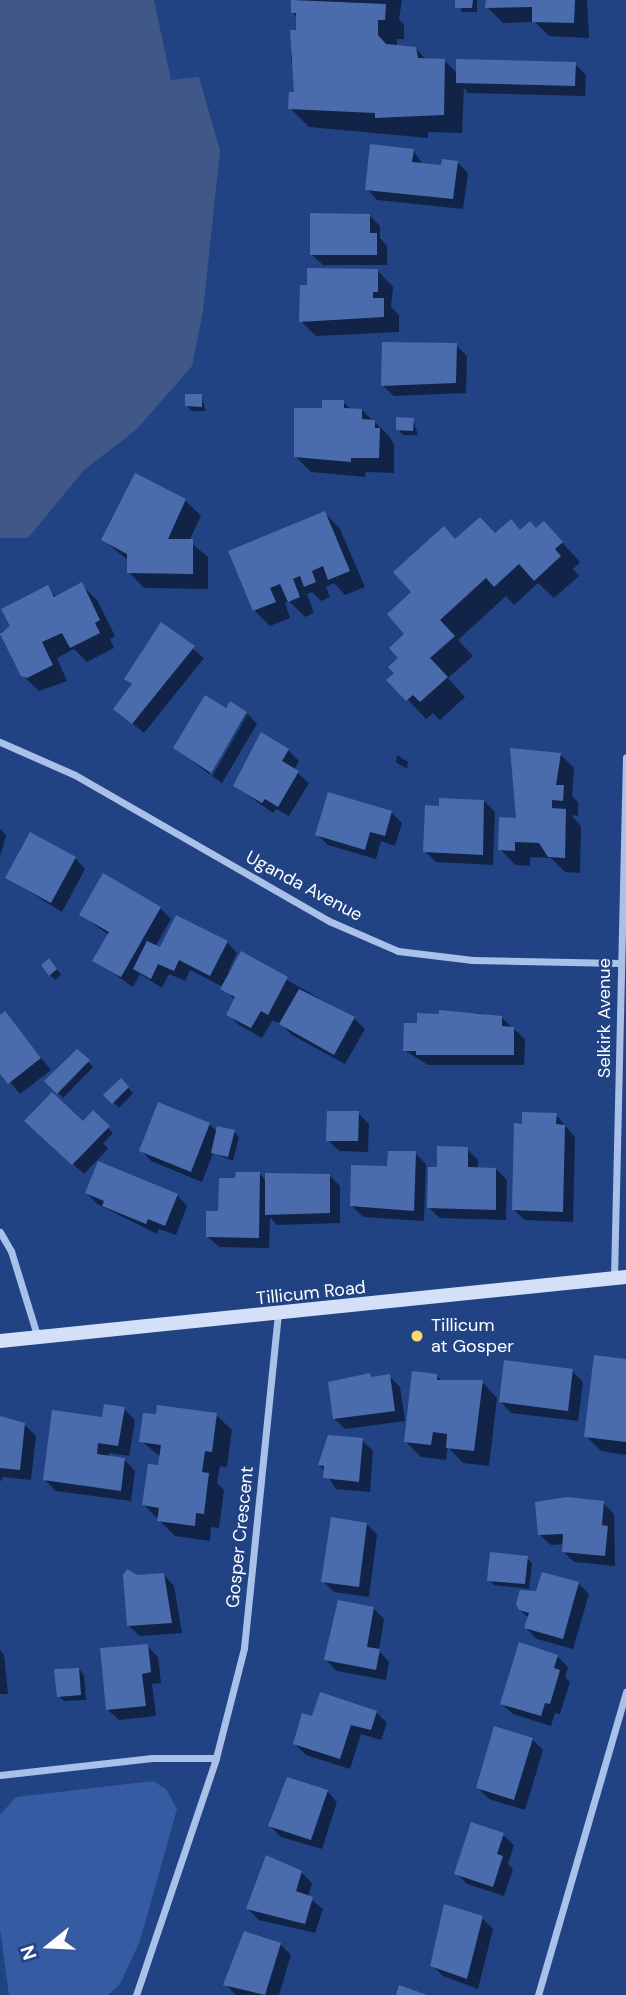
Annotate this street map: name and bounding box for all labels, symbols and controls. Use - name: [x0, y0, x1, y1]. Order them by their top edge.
- street label: Uganda Avenue: [242, 846, 366, 926]
- street label: Selkirk Avenue: [593, 958, 615, 1078]
- street label: Tillicum Road: [255, 1277, 367, 1309]
- place label: Tillicum at Gosper: [431, 1315, 514, 1358]
- marker: Tillicum at Gosper: [409, 1328, 425, 1344]
- street label: Gosper Crescent: [222, 1465, 258, 1609]
- north arrow: [14, 1911, 84, 1981]
- text: N: [15, 1942, 43, 1963]

